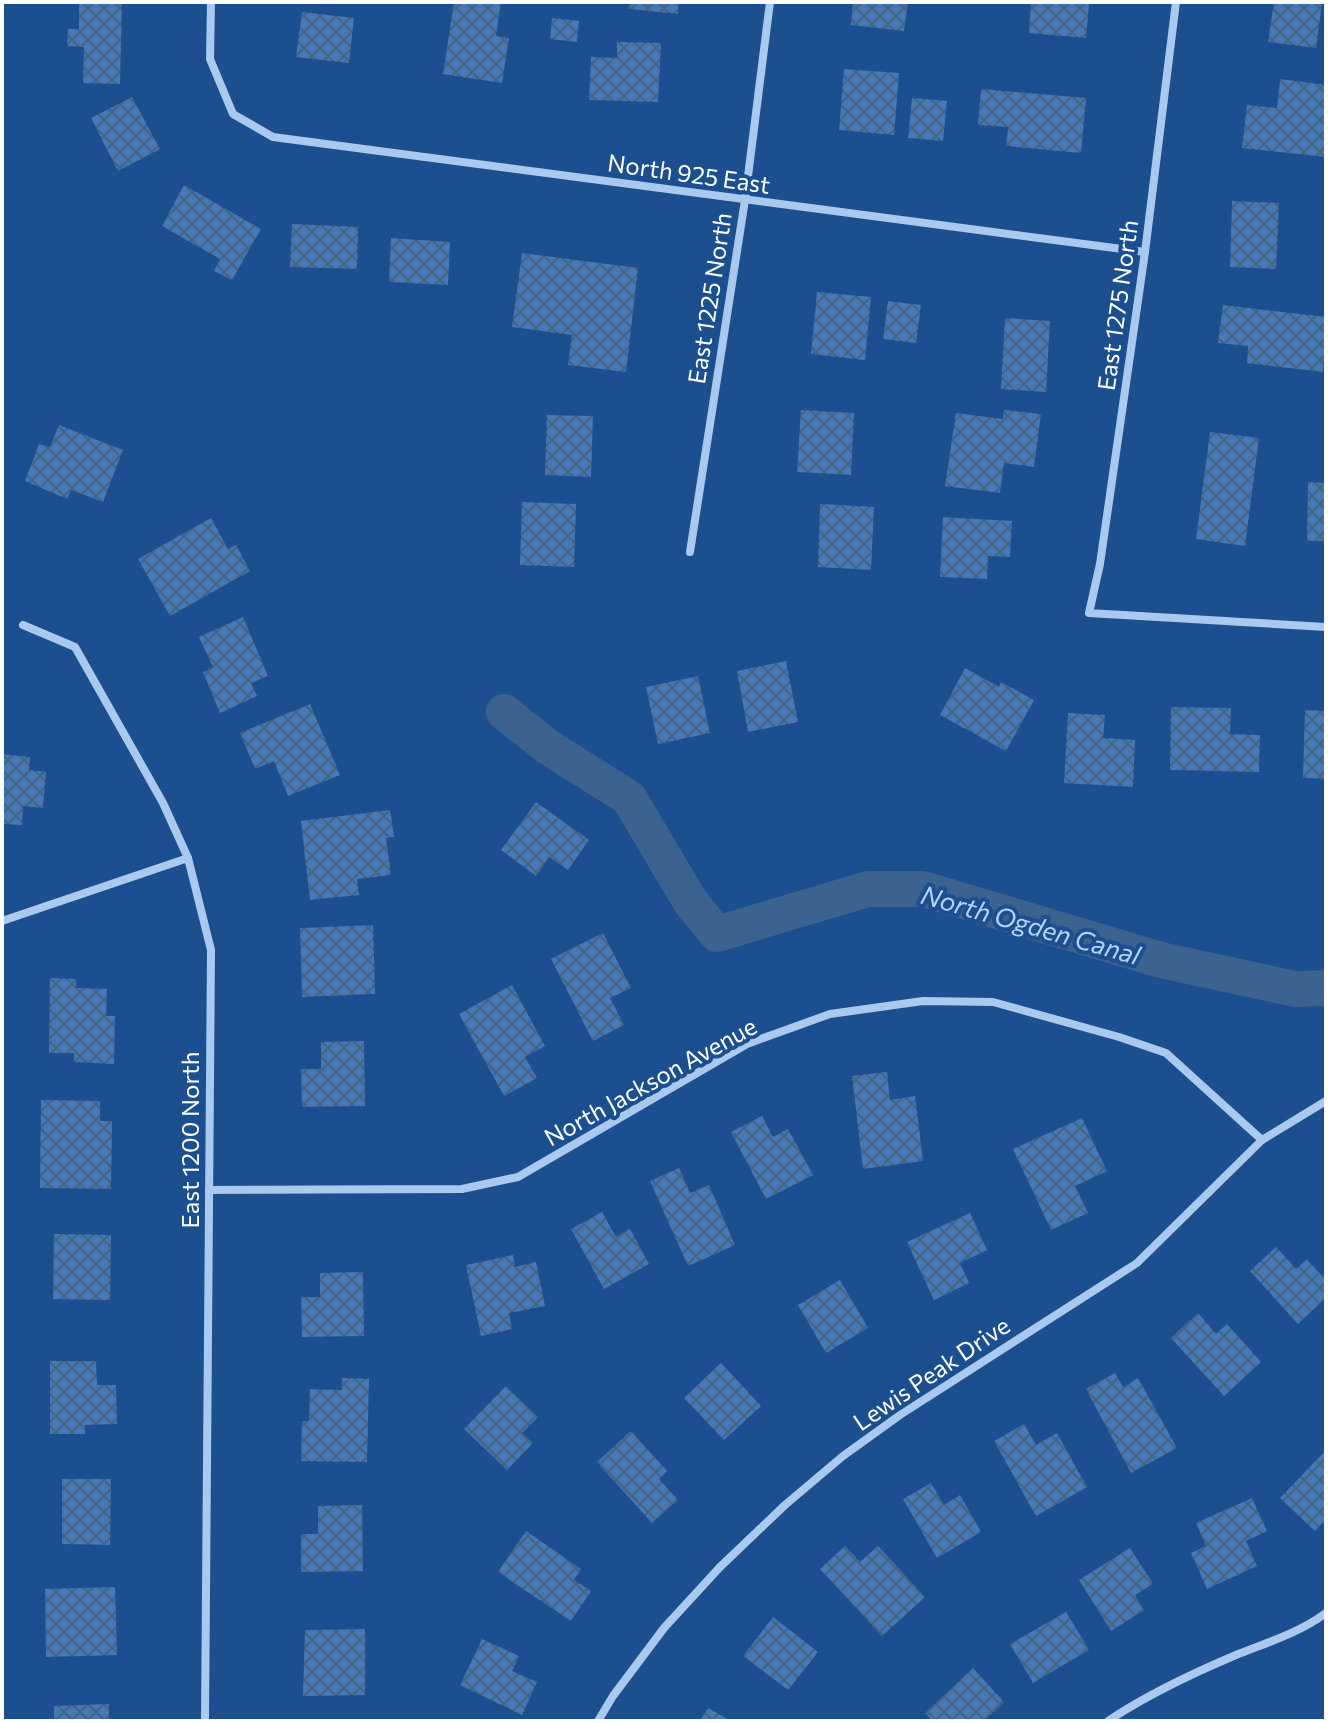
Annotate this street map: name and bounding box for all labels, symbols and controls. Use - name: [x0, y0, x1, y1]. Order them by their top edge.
- street label: North 925 East: [606, 147, 772, 199]
- street label: East 1225 North: [681, 210, 737, 386]
- street label: East 1275 North: [1091, 218, 1143, 392]
- water label: North Ogden Canal: [918, 878, 1145, 970]
- street label: North Jackson Avenue: [539, 1011, 761, 1151]
- street label: East 1200 North: [175, 1051, 204, 1229]
- street label: Lewis Peak Drive: [847, 1310, 1015, 1436]

